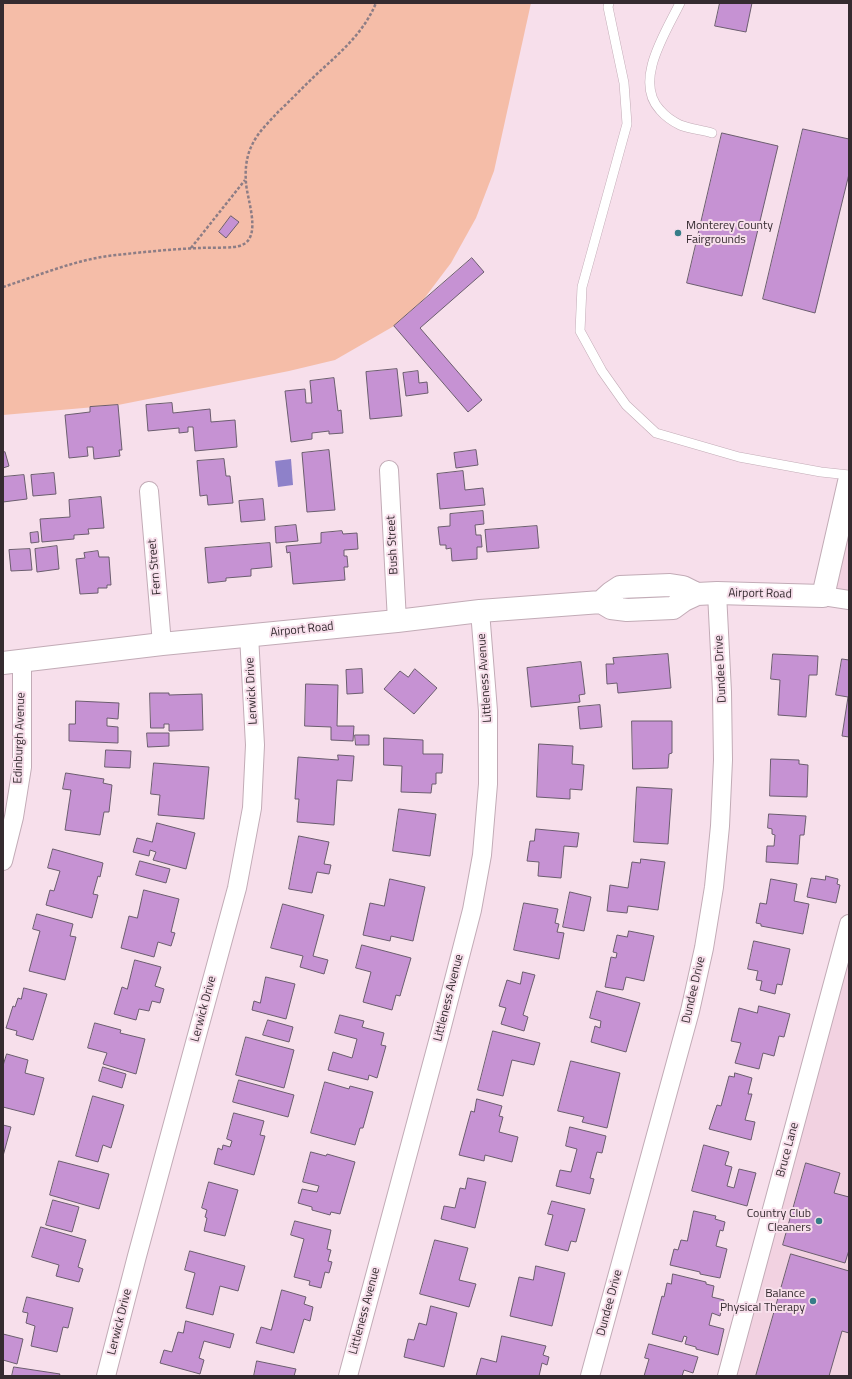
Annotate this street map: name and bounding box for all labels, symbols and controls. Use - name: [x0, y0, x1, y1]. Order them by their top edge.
- place label: Monterey County Fairgrounds: [686, 219, 773, 247]
- marker: Monterey County Fairgrounds: [673, 228, 683, 238]
- street label: Bush Street: [384, 515, 402, 575]
- street label: Fern Street: [145, 538, 165, 596]
- street label: Airport Road: [728, 586, 792, 602]
- street label: Airport Road: [270, 620, 334, 640]
- street label: Littleness Avenue: [475, 633, 495, 723]
- street label: Dundee Drive: [712, 635, 730, 703]
- street label: Lerwick Drive: [243, 657, 261, 725]
- street label: Edinburgh Avenue: [11, 692, 29, 784]
- street label: Littleness Avenue: [431, 953, 467, 1043]
- street label: Dundee Drive: [679, 955, 709, 1025]
- street label: Lerwick Drive: [188, 975, 220, 1043]
- street label: Bruce Lane: [774, 1121, 802, 1179]
- place label: Country Club Cleaners: [747, 1207, 811, 1235]
- marker: Country Club Cleaners: [814, 1216, 824, 1226]
- street label: Littleness Avenue: [346, 1266, 384, 1356]
- street label: Dundee Drive: [594, 1268, 626, 1338]
- street label: Lerwick Drive: [105, 1287, 135, 1357]
- place label: Balance Physical Therapy: [720, 1287, 805, 1315]
- marker: Balance Physical Therapy: [808, 1296, 818, 1306]

